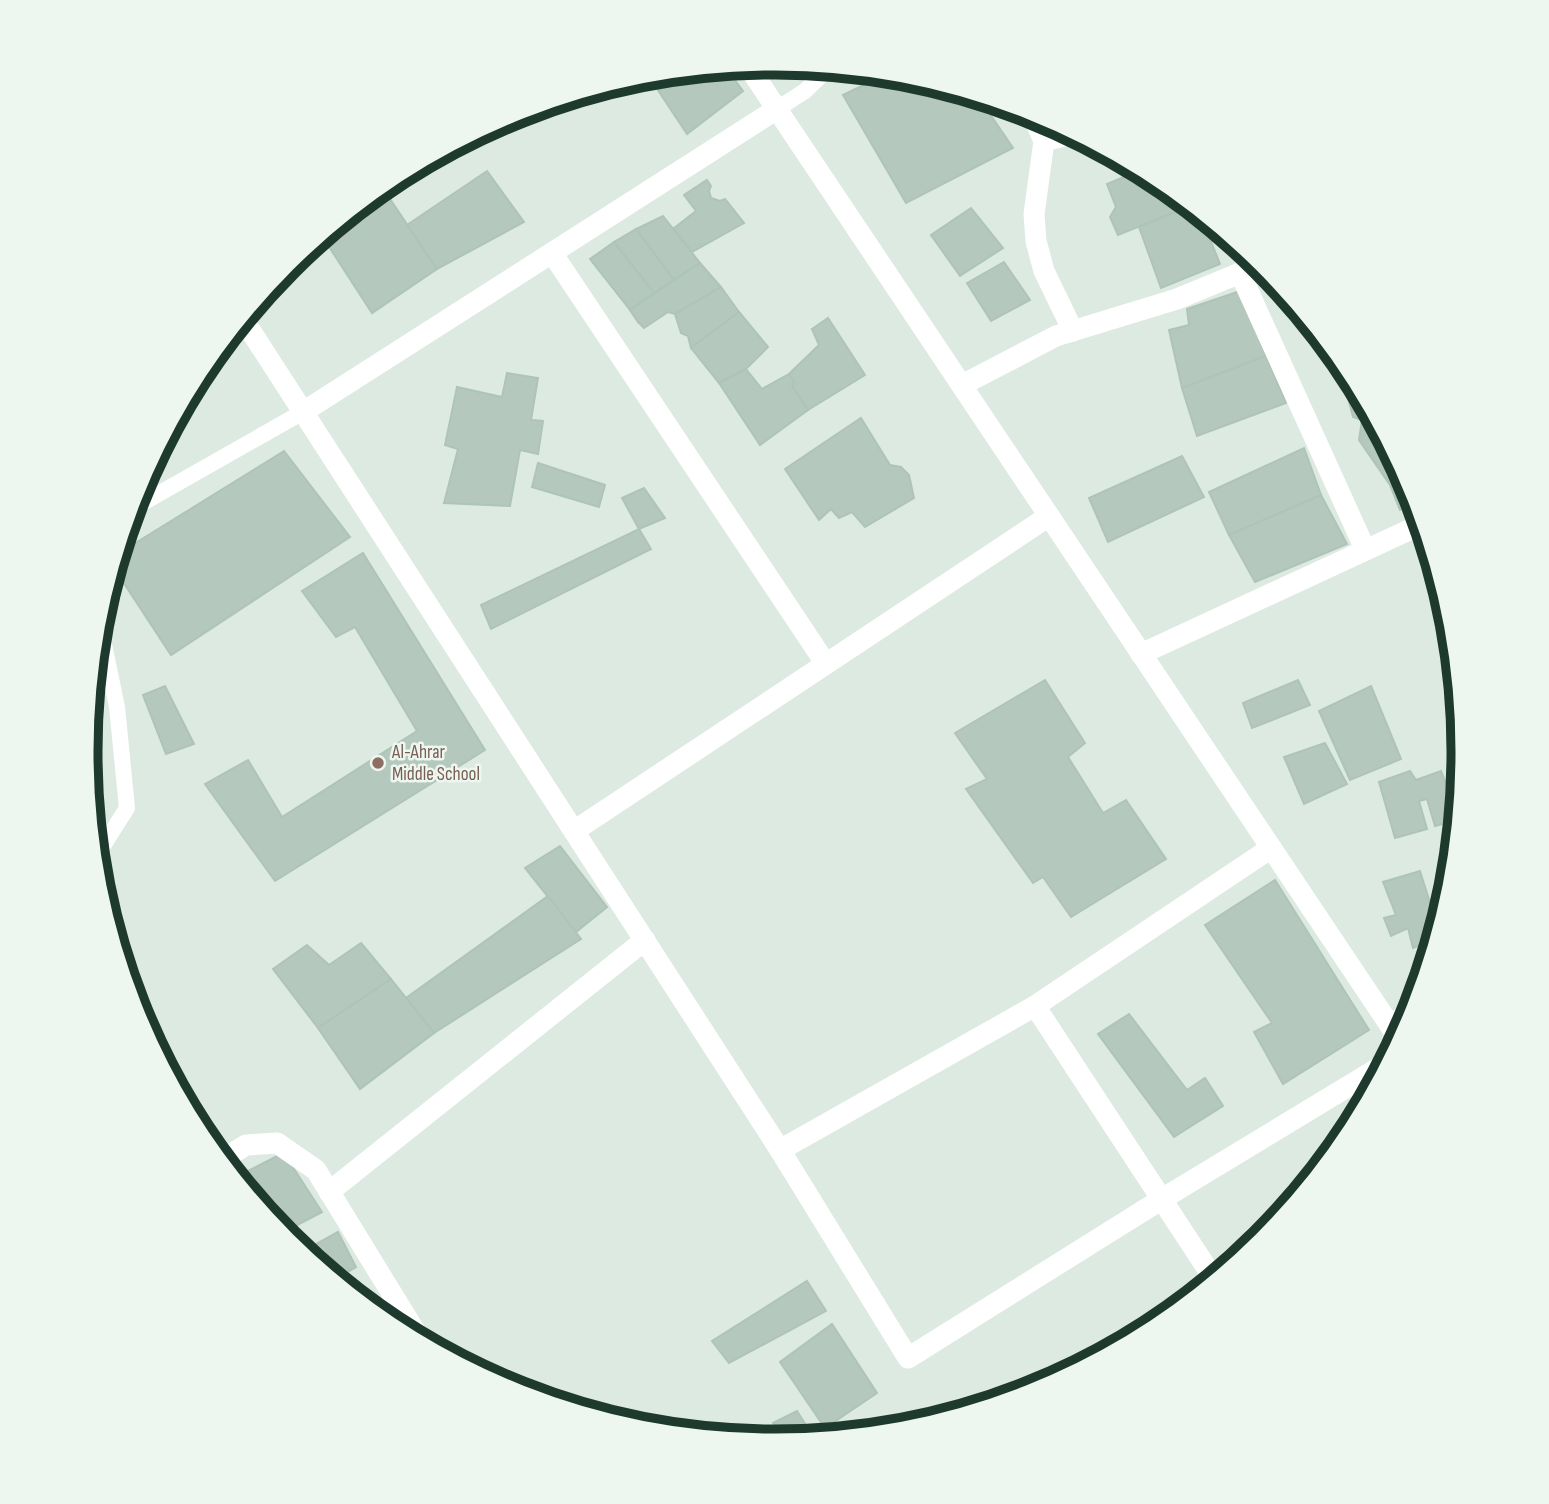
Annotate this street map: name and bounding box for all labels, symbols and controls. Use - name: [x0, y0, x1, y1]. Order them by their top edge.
- place label: Al-Ahrar Middle School: [391, 741, 480, 786]
- marker: Al-Ahrar Middle School: [370, 755, 386, 771]

